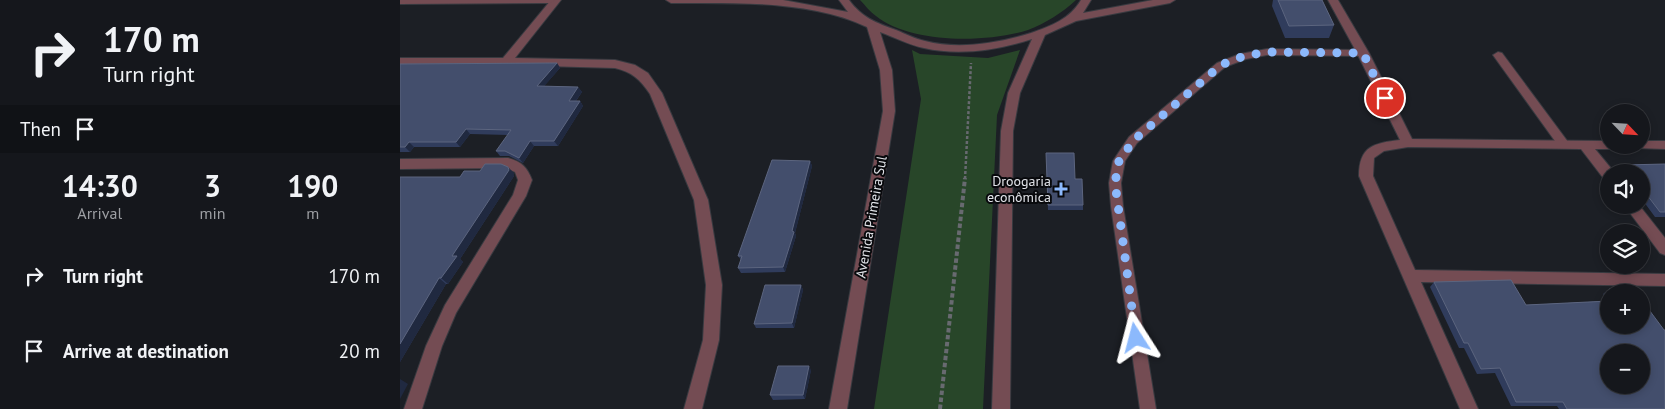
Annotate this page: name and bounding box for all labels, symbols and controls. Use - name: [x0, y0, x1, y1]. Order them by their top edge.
- text: 170 m: [103, 16, 200, 62]
- icon: right: [20, 20, 85, 85]
- text: Turn right: [103, 60, 195, 88]
- pin: [1364, 77, 1406, 119]
- icon: arrive: [1371, 84, 1399, 112]
- north arrow: [1600, 104, 1650, 154]
- map controls: [1600, 104, 1650, 394]
- icon: arrive: [71, 115, 99, 143]
- text: Then: [20, 117, 61, 141]
- street label: Avenida Primeira Sul: [851, 155, 891, 279]
- button: sound: [1600, 164, 1650, 214]
- text: 14:30: [62, 166, 138, 205]
- text: 3: [204, 166, 221, 205]
- text: 190: [287, 166, 338, 205]
- place label: Droogaria econômica: [987, 172, 1051, 206]
- marker: Droogaria econômica: [1055, 183, 1067, 195]
- text: Arrival: [77, 203, 122, 223]
- text: min: [200, 203, 226, 223]
- text: m: [306, 203, 319, 223]
- button: layers: [1600, 224, 1650, 274]
- icon: right: [20, 262, 48, 290]
- text: Turn right: [63, 264, 143, 288]
- text: 170 m: [328, 264, 380, 288]
- button: +: [1600, 284, 1650, 334]
- position arrow: [1109, 311, 1161, 363]
- icon: arrive: [20, 337, 48, 365]
- text: Arrive at destination: [63, 339, 229, 363]
- text: 20 m: [339, 339, 380, 363]
- button: −: [1600, 344, 1650, 394]

